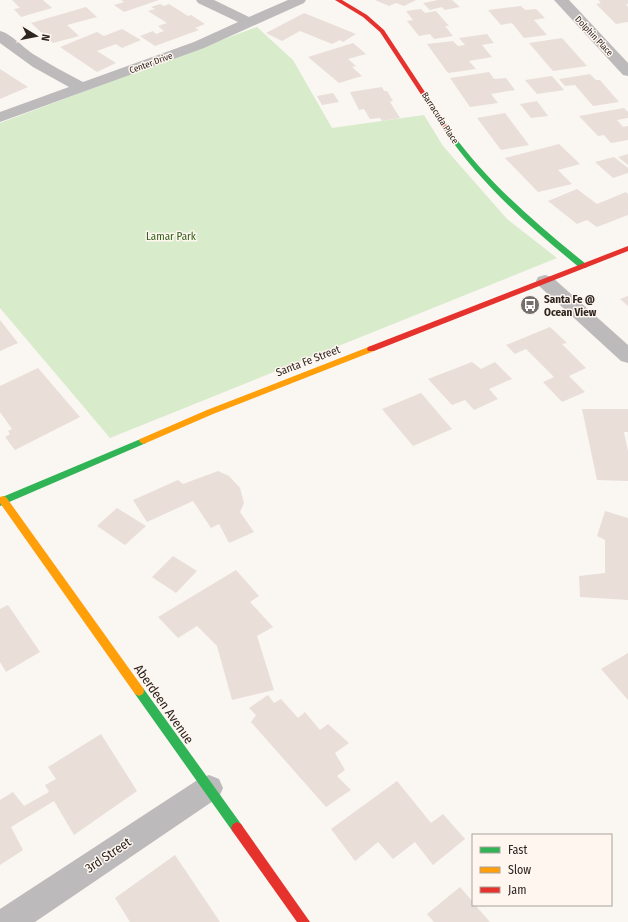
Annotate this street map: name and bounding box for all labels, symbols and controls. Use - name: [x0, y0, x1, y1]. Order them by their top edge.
- street label: Dolphin Place: [573, 14, 615, 58]
- north arrow: [16, 16, 56, 56]
- text: N: [38, 33, 52, 42]
- street label: Center Drive: [128, 50, 174, 75]
- street label: Barracuda Place: [420, 91, 461, 146]
- park label: Lamar Park: [146, 230, 197, 243]
- place label: Santa Fe @ Ocean View: [544, 293, 597, 319]
- bus stop icon: Santa Fe @ Ocean View: [519, 294, 541, 316]
- street label: Santa Fe Street: [274, 343, 342, 379]
- street label: Aberdeen Avenue: [131, 662, 197, 746]
- street label: 3rd Street: [82, 834, 134, 876]
- legend: [472, 834, 612, 906]
- text: Fast: [508, 843, 527, 857]
- text: Slow: [508, 863, 531, 877]
- text: Jam: [508, 883, 526, 897]

